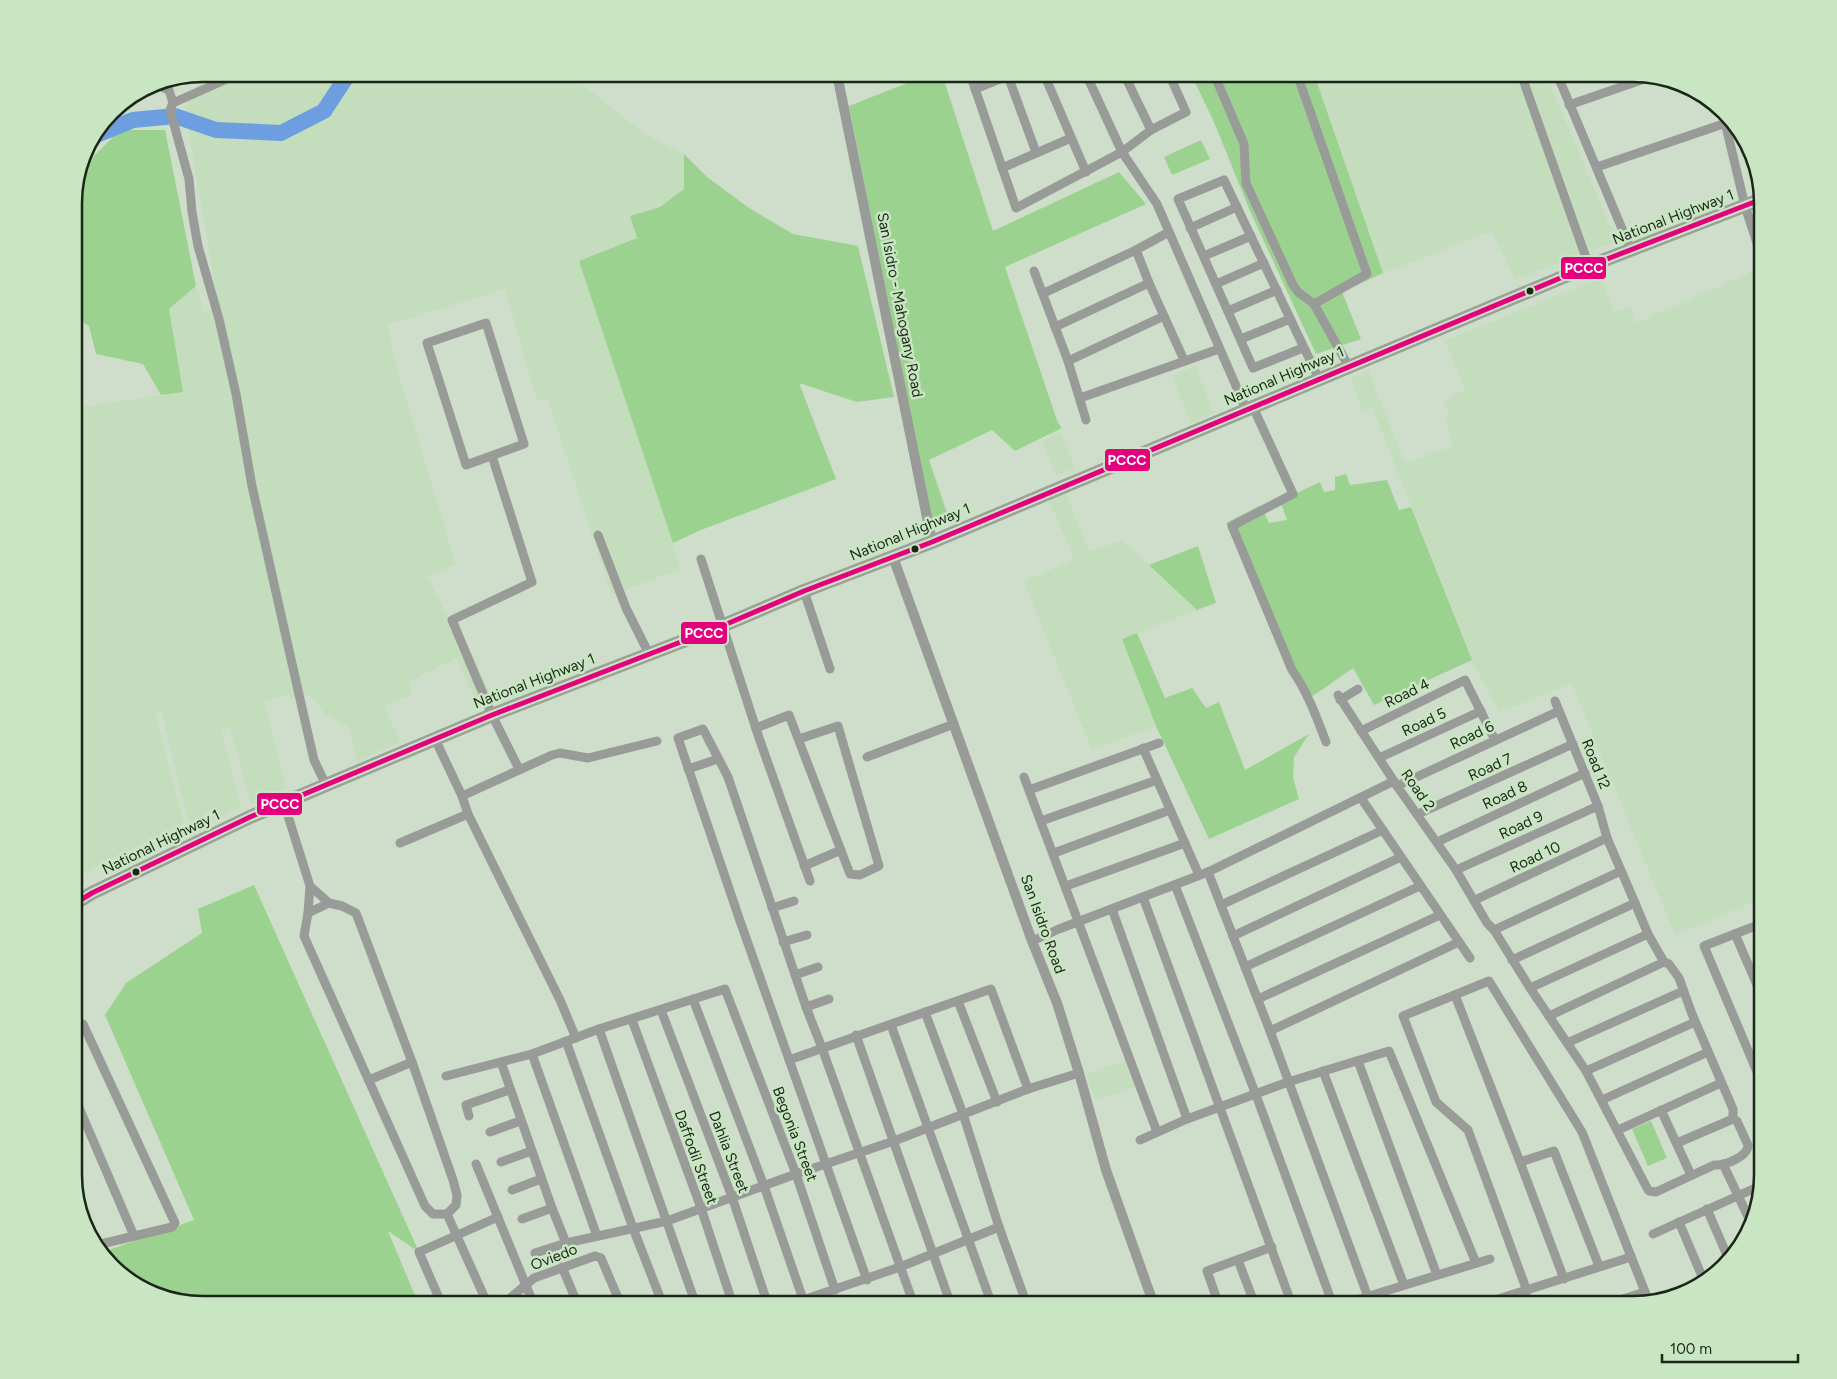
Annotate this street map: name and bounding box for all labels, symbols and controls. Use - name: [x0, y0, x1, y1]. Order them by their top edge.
- street label: National Highway 1: [1610, 186, 1736, 248]
- street label: San Isidro - Mahogany Road: [873, 211, 927, 399]
- line badge: PCCC: [1560, 256, 1607, 280]
- text: PCCC: [1565, 260, 1603, 277]
- unlabelled marker: [1525, 286, 1535, 296]
- street label: National Highway 1: [1221, 343, 1347, 409]
- line badge: PCCC: [1104, 448, 1151, 472]
- text: PCCC: [1108, 452, 1146, 469]
- street label: National Highway 1: [847, 500, 973, 564]
- unlabelled marker: [910, 544, 920, 554]
- line badge: PCCC: [680, 621, 728, 645]
- text: PCCC: [685, 625, 723, 642]
- street label: National Highway 1: [471, 650, 597, 712]
- street label: Road 4: [1382, 674, 1432, 712]
- street label: Road 5: [1399, 704, 1449, 740]
- street label: Road 6: [1447, 717, 1497, 753]
- street label: Road 12: [1578, 736, 1614, 792]
- street label: Road 7: [1465, 749, 1515, 785]
- street label: Road 2: [1397, 766, 1439, 814]
- street label: Road 8: [1480, 777, 1530, 813]
- line badge: PCCC: [256, 792, 303, 816]
- text: PCCC: [261, 796, 299, 813]
- street label: National Highway 1: [99, 806, 223, 878]
- street label: Road 9: [1496, 807, 1546, 843]
- street label: Road 10: [1507, 837, 1563, 877]
- unlabelled marker: [131, 867, 141, 877]
- street label: San Isidro Road: [1017, 872, 1069, 976]
- street label: Begonia Street: [769, 1084, 821, 1184]
- street label: Daffodil Street: [671, 1107, 721, 1207]
- street label: Dahlia Street: [705, 1108, 753, 1196]
- street label: Oviedo: [528, 1240, 580, 1274]
- scale bar: [1662, 1332, 1798, 1364]
- text: 100 m: [1670, 1340, 1712, 1358]

